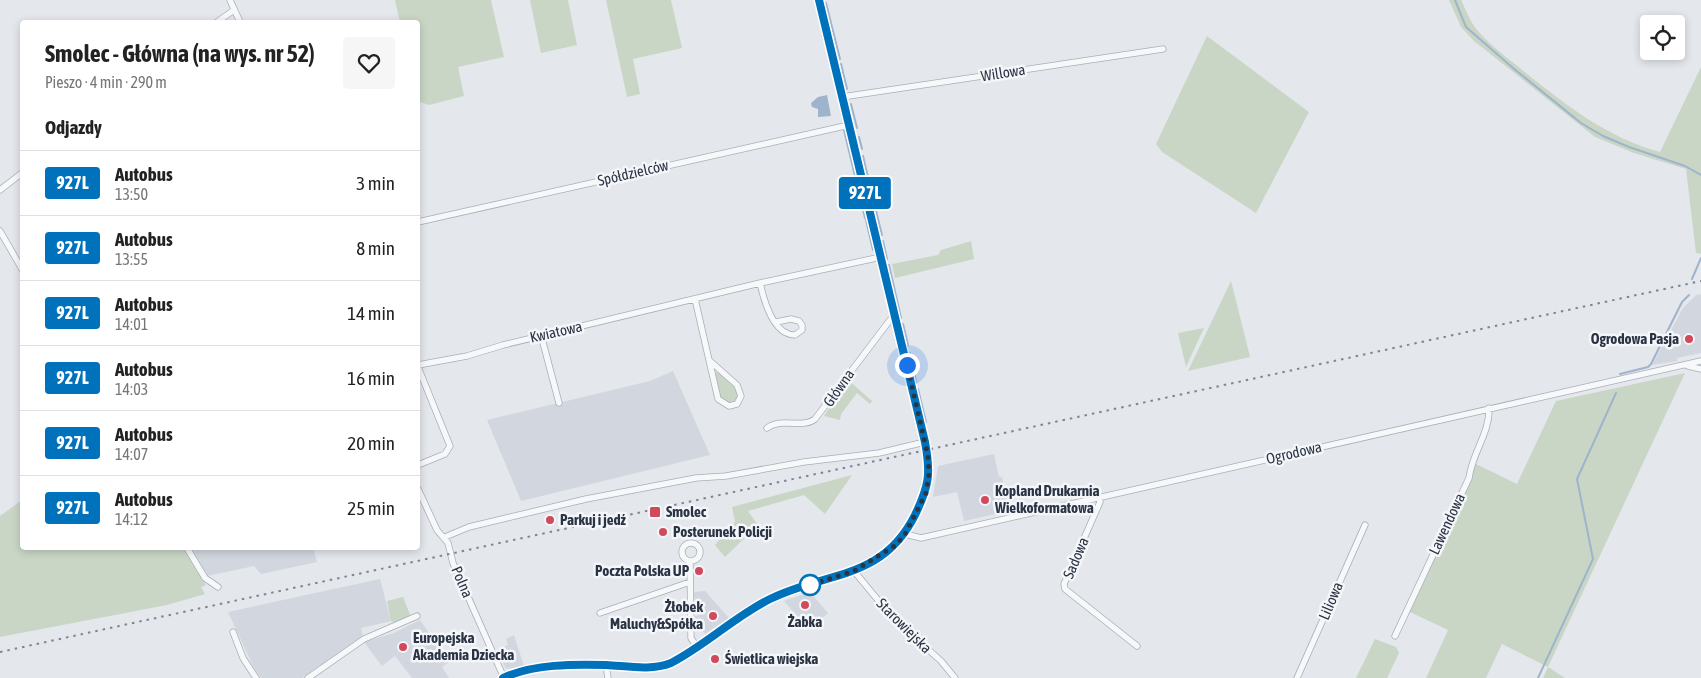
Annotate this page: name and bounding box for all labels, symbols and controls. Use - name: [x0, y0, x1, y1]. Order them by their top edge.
- map controls: [1640, 15, 1685, 60]
- button: locate: [1640, 15, 1685, 60]
- button: heart: [343, 37, 395, 89]
- text: Smolec - Główna (na wys. nr 52): [45, 40, 315, 67]
- street label: Willowa: [979, 61, 1026, 84]
- text: Pieszo · 4 min · 290 m: [45, 73, 167, 91]
- text: Odjazdy: [45, 116, 102, 138]
- street label: Spółdzielców: [596, 156, 670, 189]
- text: Autobus: [115, 163, 173, 185]
- text: 927L: [56, 172, 89, 193]
- text: 3 min: [356, 172, 395, 194]
- line badge: 927L: [830, 177, 900, 209]
- text: 927L: [849, 182, 881, 203]
- text: 13:50: [115, 185, 148, 203]
- text: Autobus: [115, 228, 173, 250]
- text: 927L: [56, 237, 89, 258]
- text: 8 min: [356, 237, 395, 259]
- text: 13:55: [115, 250, 148, 268]
- text: Autobus: [115, 293, 173, 315]
- text: 927L: [56, 302, 89, 323]
- text: 14 min: [347, 302, 395, 324]
- text: 14:01: [115, 315, 148, 333]
- street label: Kwiatowa: [528, 317, 584, 346]
- place label: Ogrodowa Pasja: [1591, 330, 1679, 347]
- marker: Ogrodowa Pasja: [1683, 333, 1695, 345]
- your location: [895, 353, 920, 378]
- text: Autobus: [115, 358, 173, 380]
- street label: Główna: [820, 366, 858, 410]
- text: 927L: [56, 367, 89, 388]
- text: 16 min: [347, 367, 395, 389]
- text: 14:03: [115, 380, 148, 398]
- text: Autobus: [115, 423, 173, 445]
- text: 927L: [56, 432, 89, 453]
- text: 20 min: [347, 432, 395, 454]
- street label: Ogrodowa: [1264, 438, 1323, 467]
- text: 14:07: [115, 445, 148, 463]
- place label: Kopland Drukarnia Wielkoformatowa: [994, 482, 1099, 516]
- text: Autobus: [115, 488, 173, 510]
- street label: Lawendowa: [1425, 491, 1468, 557]
- marker: Kopland Drukarnia Wielkoformatowa: [979, 494, 991, 506]
- text: 927L: [56, 497, 89, 518]
- text: 25 min: [347, 497, 395, 519]
- place label: Smolec: [666, 503, 707, 520]
- marker: Smolec: [648, 505, 662, 519]
- text: 14:12: [115, 510, 148, 528]
- place label: Parkuj i jedź: [560, 511, 627, 528]
- marker: Parkuj i jedź: [544, 514, 556, 526]
- place label: Posterunek Policji: [673, 523, 772, 540]
- marker: Posterunek Policji: [657, 526, 669, 538]
- street label: Sadowa: [1059, 535, 1092, 581]
- place label: Poczta Polska UP: [595, 562, 690, 579]
- street label: Polna: [448, 564, 477, 600]
- marker: Poczta Polska UP: [693, 565, 705, 577]
- unlabelled marker: [799, 574, 821, 596]
- street label: Liliowa: [1315, 579, 1346, 622]
- street label: Starowiejska: [873, 595, 935, 657]
- place label: Żłobek Maluchy&Spółka: [610, 598, 703, 632]
- marker: Żabka: [799, 599, 811, 611]
- marker: Żłobek Maluchy&Spółka: [707, 610, 719, 622]
- place label: Żabka: [788, 613, 822, 630]
- place label: Europejska Akademia Dziecka: [412, 629, 514, 663]
- marker: Europejska Akademia Dziecka: [397, 641, 409, 653]
- place label: Świetlica wiejska: [725, 650, 818, 667]
- marker: Świetlica wiejska: [709, 653, 721, 665]

